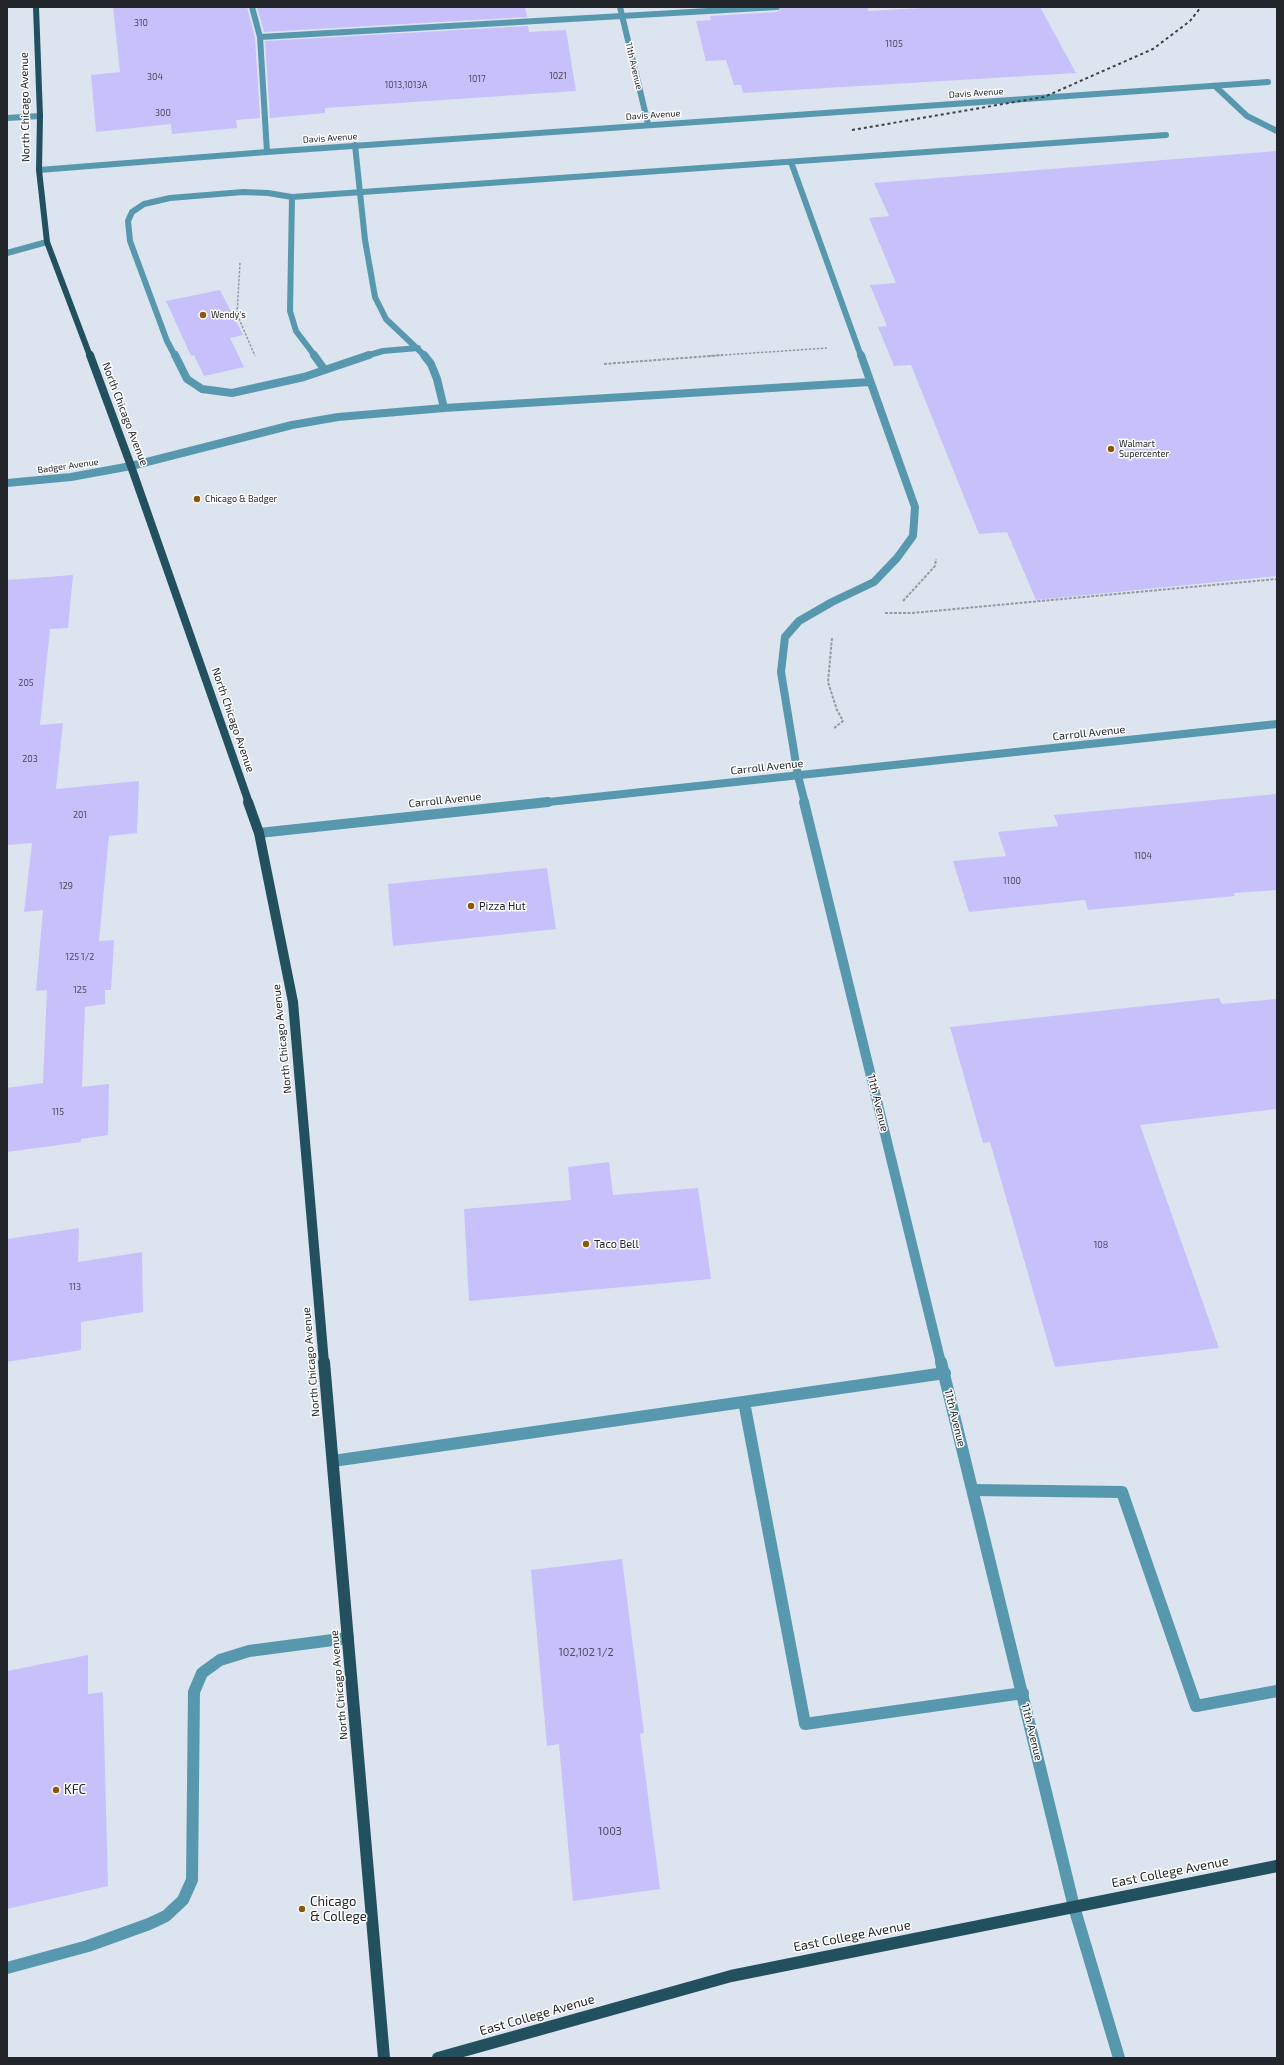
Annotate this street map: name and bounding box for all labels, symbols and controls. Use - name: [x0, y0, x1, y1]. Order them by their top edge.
- house number: 310: [134, 18, 148, 28]
- house number: 1105: [885, 39, 903, 49]
- street label: 11th Avenue: [623, 41, 645, 91]
- street label: North Chicago Avenue: [17, 52, 33, 162]
- house number: 1021: [549, 71, 567, 81]
- house number: 304: [147, 72, 163, 82]
- house number: 1017: [468, 74, 486, 84]
- house number: 1013,1013A: [385, 80, 427, 90]
- street label: Davis Avenue: [948, 86, 1004, 100]
- house number: 300: [155, 108, 171, 118]
- street label: Davis Avenue: [625, 108, 681, 122]
- street label: Davis Avenue: [302, 131, 358, 145]
- marker: Wendy's: [198, 310, 208, 320]
- place label: Wendy's: [211, 310, 246, 320]
- street label: North Chicago Avenue: [99, 360, 151, 468]
- place label: Walmart Supercenter: [1119, 439, 1169, 460]
- marker: Walmart Supercenter: [1106, 444, 1116, 454]
- street label: Badger Avenue: [37, 456, 99, 476]
- marker: Chicago & Badger: [192, 494, 202, 504]
- place label: Chicago & Badger: [205, 494, 277, 504]
- street label: North Chicago Avenue: [209, 666, 257, 774]
- house number: 205: [18, 678, 34, 688]
- street label: Carroll Avenue: [1052, 723, 1126, 743]
- house number: 203: [22, 754, 38, 764]
- street label: Carroll Avenue: [730, 757, 804, 777]
- street label: Carroll Avenue: [408, 790, 482, 810]
- house number: 201: [73, 810, 87, 820]
- house number: 1104: [1134, 851, 1152, 861]
- house number: 1100: [1003, 876, 1021, 886]
- house number: 129: [59, 881, 73, 891]
- place label: Pizza Hut: [479, 899, 526, 913]
- marker: Pizza Hut: [466, 901, 476, 911]
- house number: 125 1/2: [66, 952, 94, 962]
- street label: North Chicago Avenue: [270, 984, 294, 1094]
- house number: 125: [73, 985, 87, 995]
- street label: 11th Avenue: [865, 1073, 891, 1133]
- house number: 115: [52, 1107, 64, 1117]
- place label: Taco Bell: [594, 1237, 639, 1251]
- marker: Taco Bell: [581, 1239, 591, 1249]
- house number: 108: [1094, 1240, 1108, 1250]
- house number: 113: [69, 1282, 81, 1292]
- street label: North Chicago Avenue: [300, 1307, 322, 1417]
- street label: 11th Avenue: [942, 1388, 968, 1448]
- street label: North Chicago Avenue: [328, 1630, 350, 1740]
- house number: 102,102 1/2: [558, 1645, 614, 1659]
- street label: 11th Avenue: [1019, 1702, 1045, 1762]
- place label: KFC: [64, 1782, 86, 1798]
- marker: KFC: [51, 1785, 61, 1795]
- house number: 1003: [598, 1824, 622, 1838]
- street label: East College Avenue: [1110, 1853, 1230, 1891]
- place label: Chicago & College: [310, 1894, 367, 1925]
- marker: Chicago & College: [297, 1904, 307, 1914]
- street label: East College Avenue: [792, 1917, 912, 1955]
- street label: East College Avenue: [478, 1991, 596, 2039]

